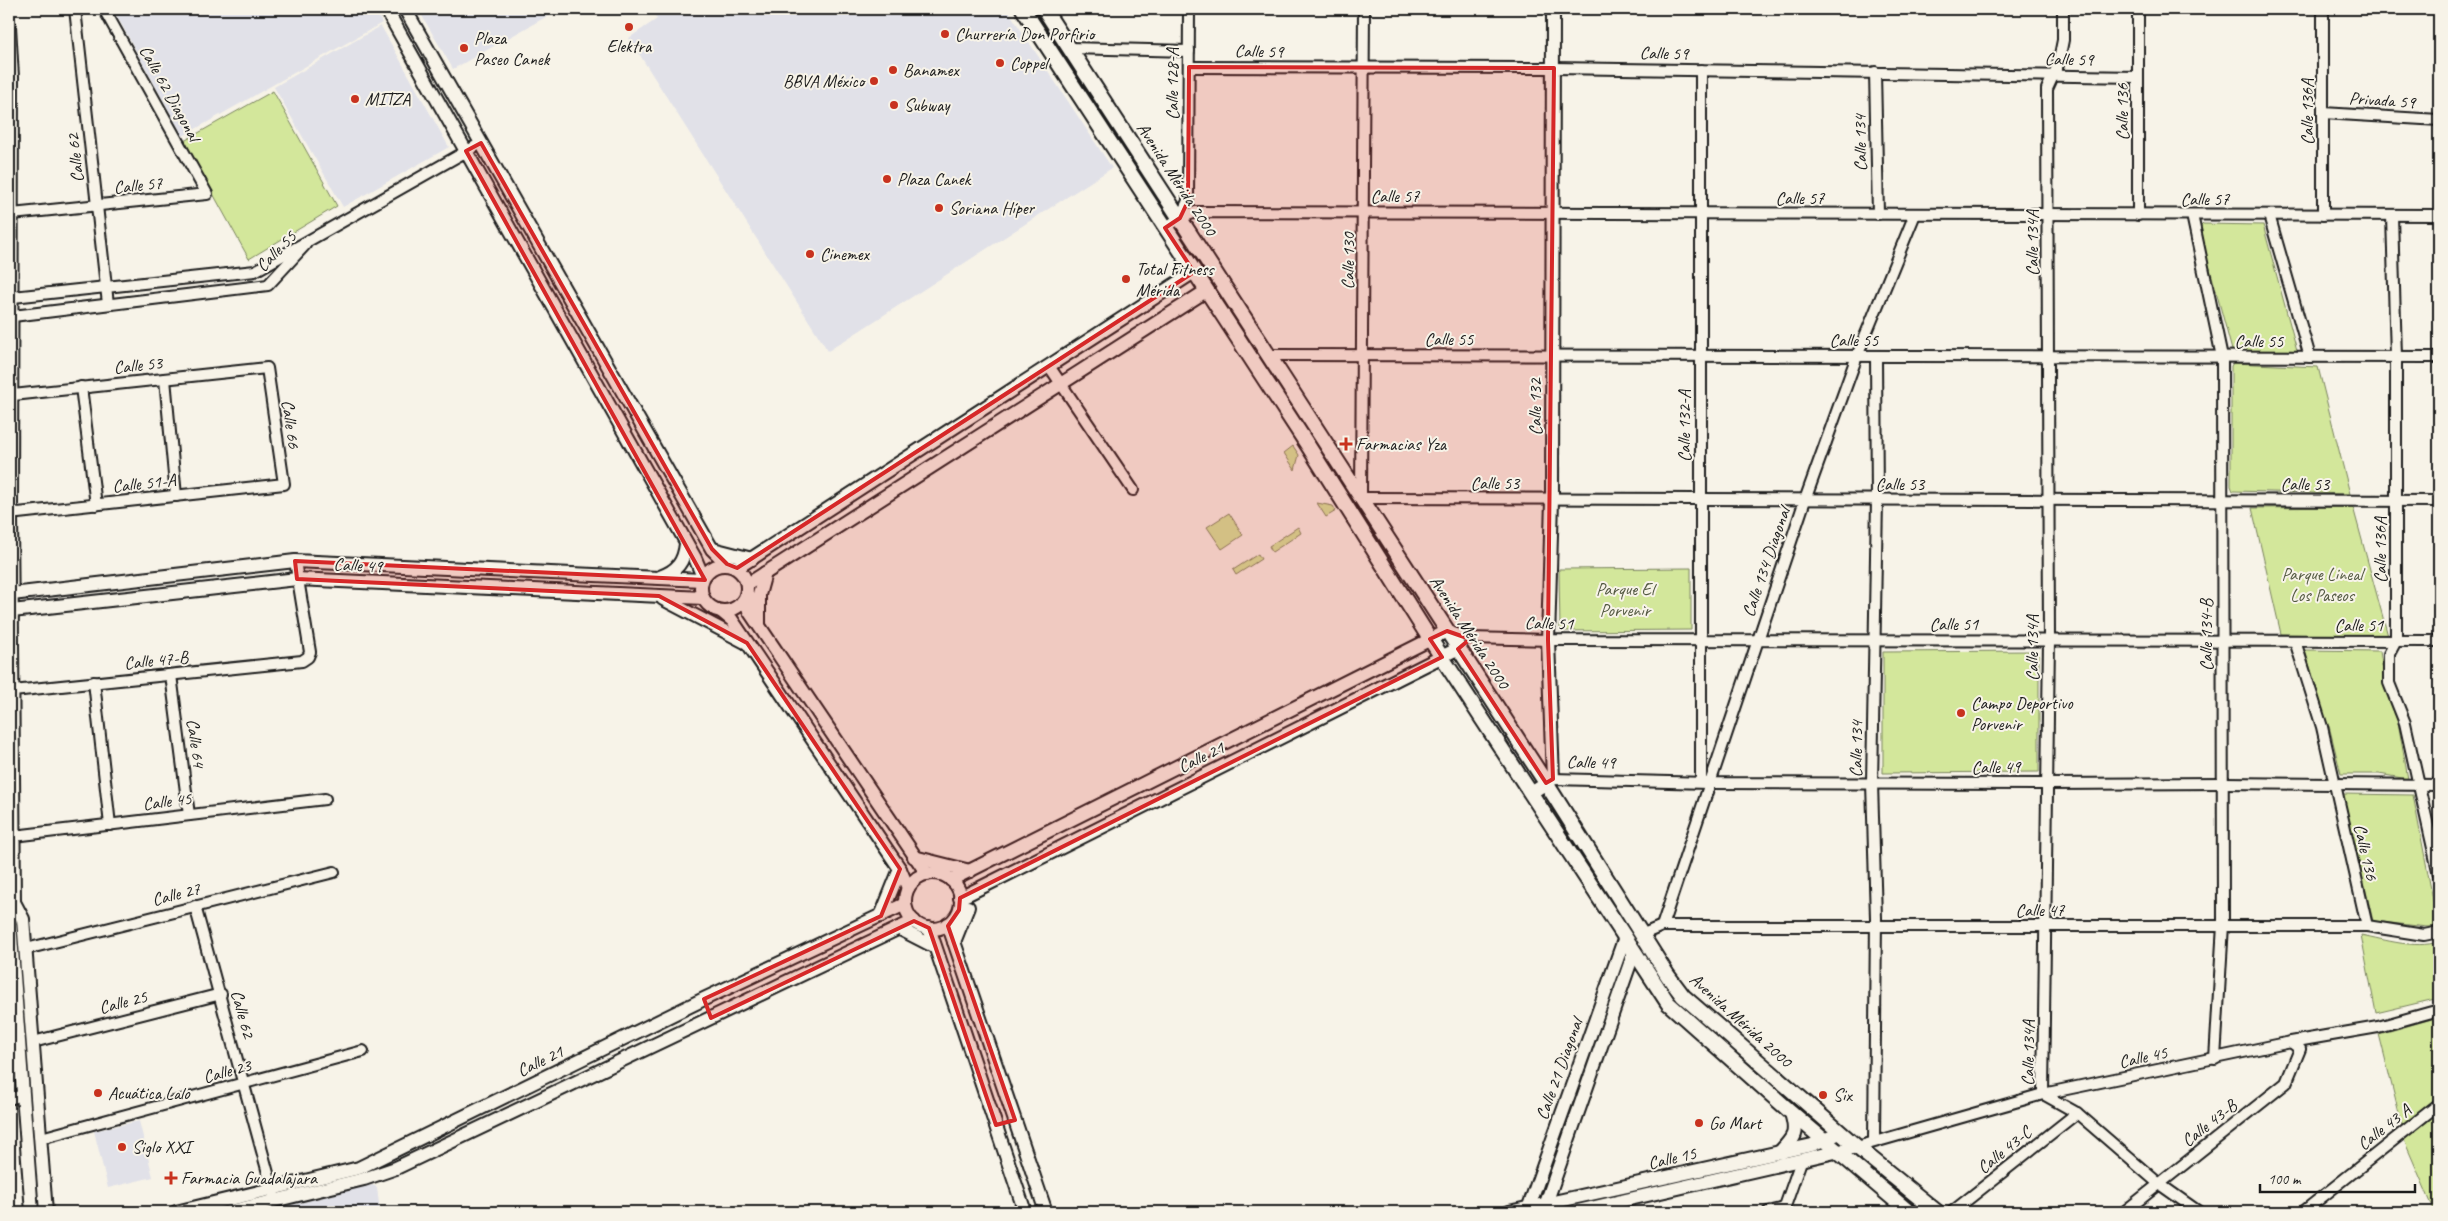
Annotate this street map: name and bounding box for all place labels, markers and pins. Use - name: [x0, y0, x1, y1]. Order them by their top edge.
- marker: Elektra: [623, 21, 635, 33]
- place label: Churrería Don Porfirio: [955, 23, 1096, 45]
- place label: Plaza Paseo Canek: [474, 27, 551, 70]
- marker: Churrería Don Porfirio: [939, 28, 951, 40]
- place label: Elektra: [607, 35, 653, 57]
- marker: Plaza Paseo Canek: [458, 42, 470, 54]
- place label: Coppel: [1010, 52, 1050, 74]
- marker: Coppel: [994, 57, 1006, 69]
- place label: Banamex: [903, 59, 960, 81]
- marker: Banamex: [887, 64, 899, 76]
- place label: BBVA México: [783, 70, 866, 92]
- marker: BBVA México: [868, 75, 880, 87]
- place label: MITZA: [365, 88, 411, 110]
- marker: MITZA: [349, 93, 361, 105]
- place label: Subway: [904, 94, 951, 116]
- marker: Subway: [888, 99, 900, 111]
- place label: Plaza Canek: [897, 168, 972, 190]
- marker: Plaza Canek: [881, 173, 893, 185]
- place label: Soriana Híper: [949, 197, 1036, 219]
- marker: Soriana Híper: [933, 202, 945, 214]
- place label: Cinemex: [820, 243, 871, 265]
- marker: Cinemex: [804, 248, 816, 260]
- place label: Total Fitness Mérida: [1136, 258, 1215, 301]
- marker: Total Fitness Mérida: [1120, 273, 1132, 285]
- place label: Farmacias Yza: [1356, 433, 1448, 455]
- marker: Farmacias Yza: [1340, 438, 1352, 450]
- place label: Campo Deportivo Porvenir: [1971, 692, 2074, 735]
- marker: Campo Deportivo Porvenir: [1955, 707, 1967, 719]
- place label: Acuática Lalo: [108, 1082, 191, 1104]
- place label: Six: [1833, 1084, 1853, 1106]
- marker: Acuática Lalo: [92, 1087, 104, 1099]
- marker: Six: [1817, 1089, 1829, 1101]
- place label: Go Mart: [1709, 1112, 1763, 1134]
- marker: Go Mart: [1693, 1117, 1705, 1129]
- place label: Siglo XXI: [132, 1136, 194, 1158]
- marker: Siglo XXI: [116, 1141, 128, 1153]
- place label: Farmacia Guadalajara: [181, 1167, 318, 1189]
- marker: Farmacia Guadalajara: [165, 1172, 177, 1184]

